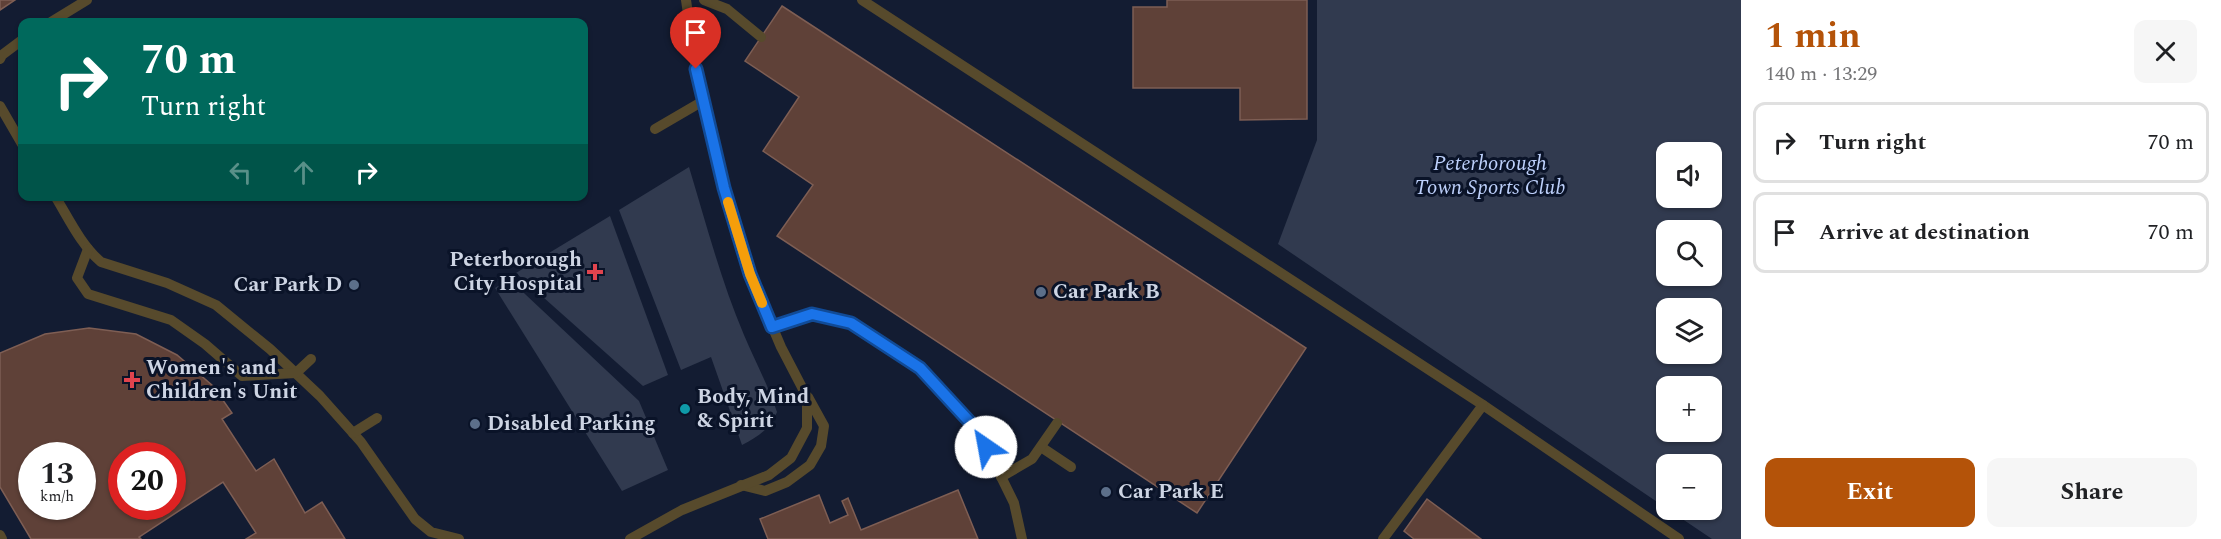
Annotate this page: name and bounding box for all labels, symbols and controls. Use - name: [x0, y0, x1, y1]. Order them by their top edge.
- pin: [670, 7, 721, 69]
- text: 1 min: [1765, 9, 1861, 64]
- icon: arrive: [679, 16, 712, 49]
- button: close: [2134, 20, 2197, 83]
- text: 70 m: [141, 29, 236, 92]
- icon: right: [42, 42, 120, 120]
- text: 140 m · 13:29: [1765, 59, 1877, 89]
- text: Turn right: [141, 86, 266, 128]
- icon: right: [1768, 126, 1801, 159]
- text: Turn right: [1819, 126, 1926, 159]
- text: 70 m: [2148, 126, 2194, 159]
- map controls: [1656, 142, 1722, 520]
- button: sound: [1656, 142, 1722, 208]
- park label: Peterborough Town Sports Club: [1414, 148, 1566, 204]
- icon: left: [224, 156, 257, 189]
- icon: ahead: [287, 156, 320, 189]
- icon: right: [350, 156, 383, 189]
- icon: arrive: [1768, 216, 1801, 249]
- text: Arrive at destination: [1819, 216, 2030, 249]
- text: 70 m: [2148, 216, 2194, 249]
- button: search: [1656, 220, 1722, 286]
- place label: Peterborough City Hospital: [449, 244, 582, 300]
- marker: Peterborough City Hospital: [586, 263, 604, 281]
- place label: Car Park D: [234, 269, 342, 301]
- place label: Car Park B: [1053, 276, 1160, 308]
- marker: Car Park D: [347, 278, 361, 292]
- marker: Car Park B: [1034, 285, 1048, 299]
- button: layers: [1656, 298, 1722, 364]
- place label: Women's and Children's Unit: [146, 352, 297, 408]
- marker: Women's and Children's Unit: [123, 371, 141, 389]
- button: +: [1656, 376, 1722, 442]
- place label: Body, Mind & Spirit: [697, 381, 809, 437]
- marker: Body, Mind & Spirit: [678, 402, 692, 416]
- place label: Disabled Parking: [487, 408, 656, 440]
- position arrow: [954, 415, 1018, 479]
- marker: Disabled Parking: [468, 417, 482, 431]
- speed limit sign: 20: [108, 442, 186, 520]
- text: 13: [40, 451, 74, 497]
- button: −: [1656, 454, 1722, 520]
- button: Exit: [1765, 458, 1975, 527]
- button: Share: [1987, 458, 2197, 527]
- place label: Car Park E: [1118, 476, 1224, 508]
- text: km/h: [40, 485, 74, 508]
- marker: Car Park E: [1099, 485, 1113, 499]

